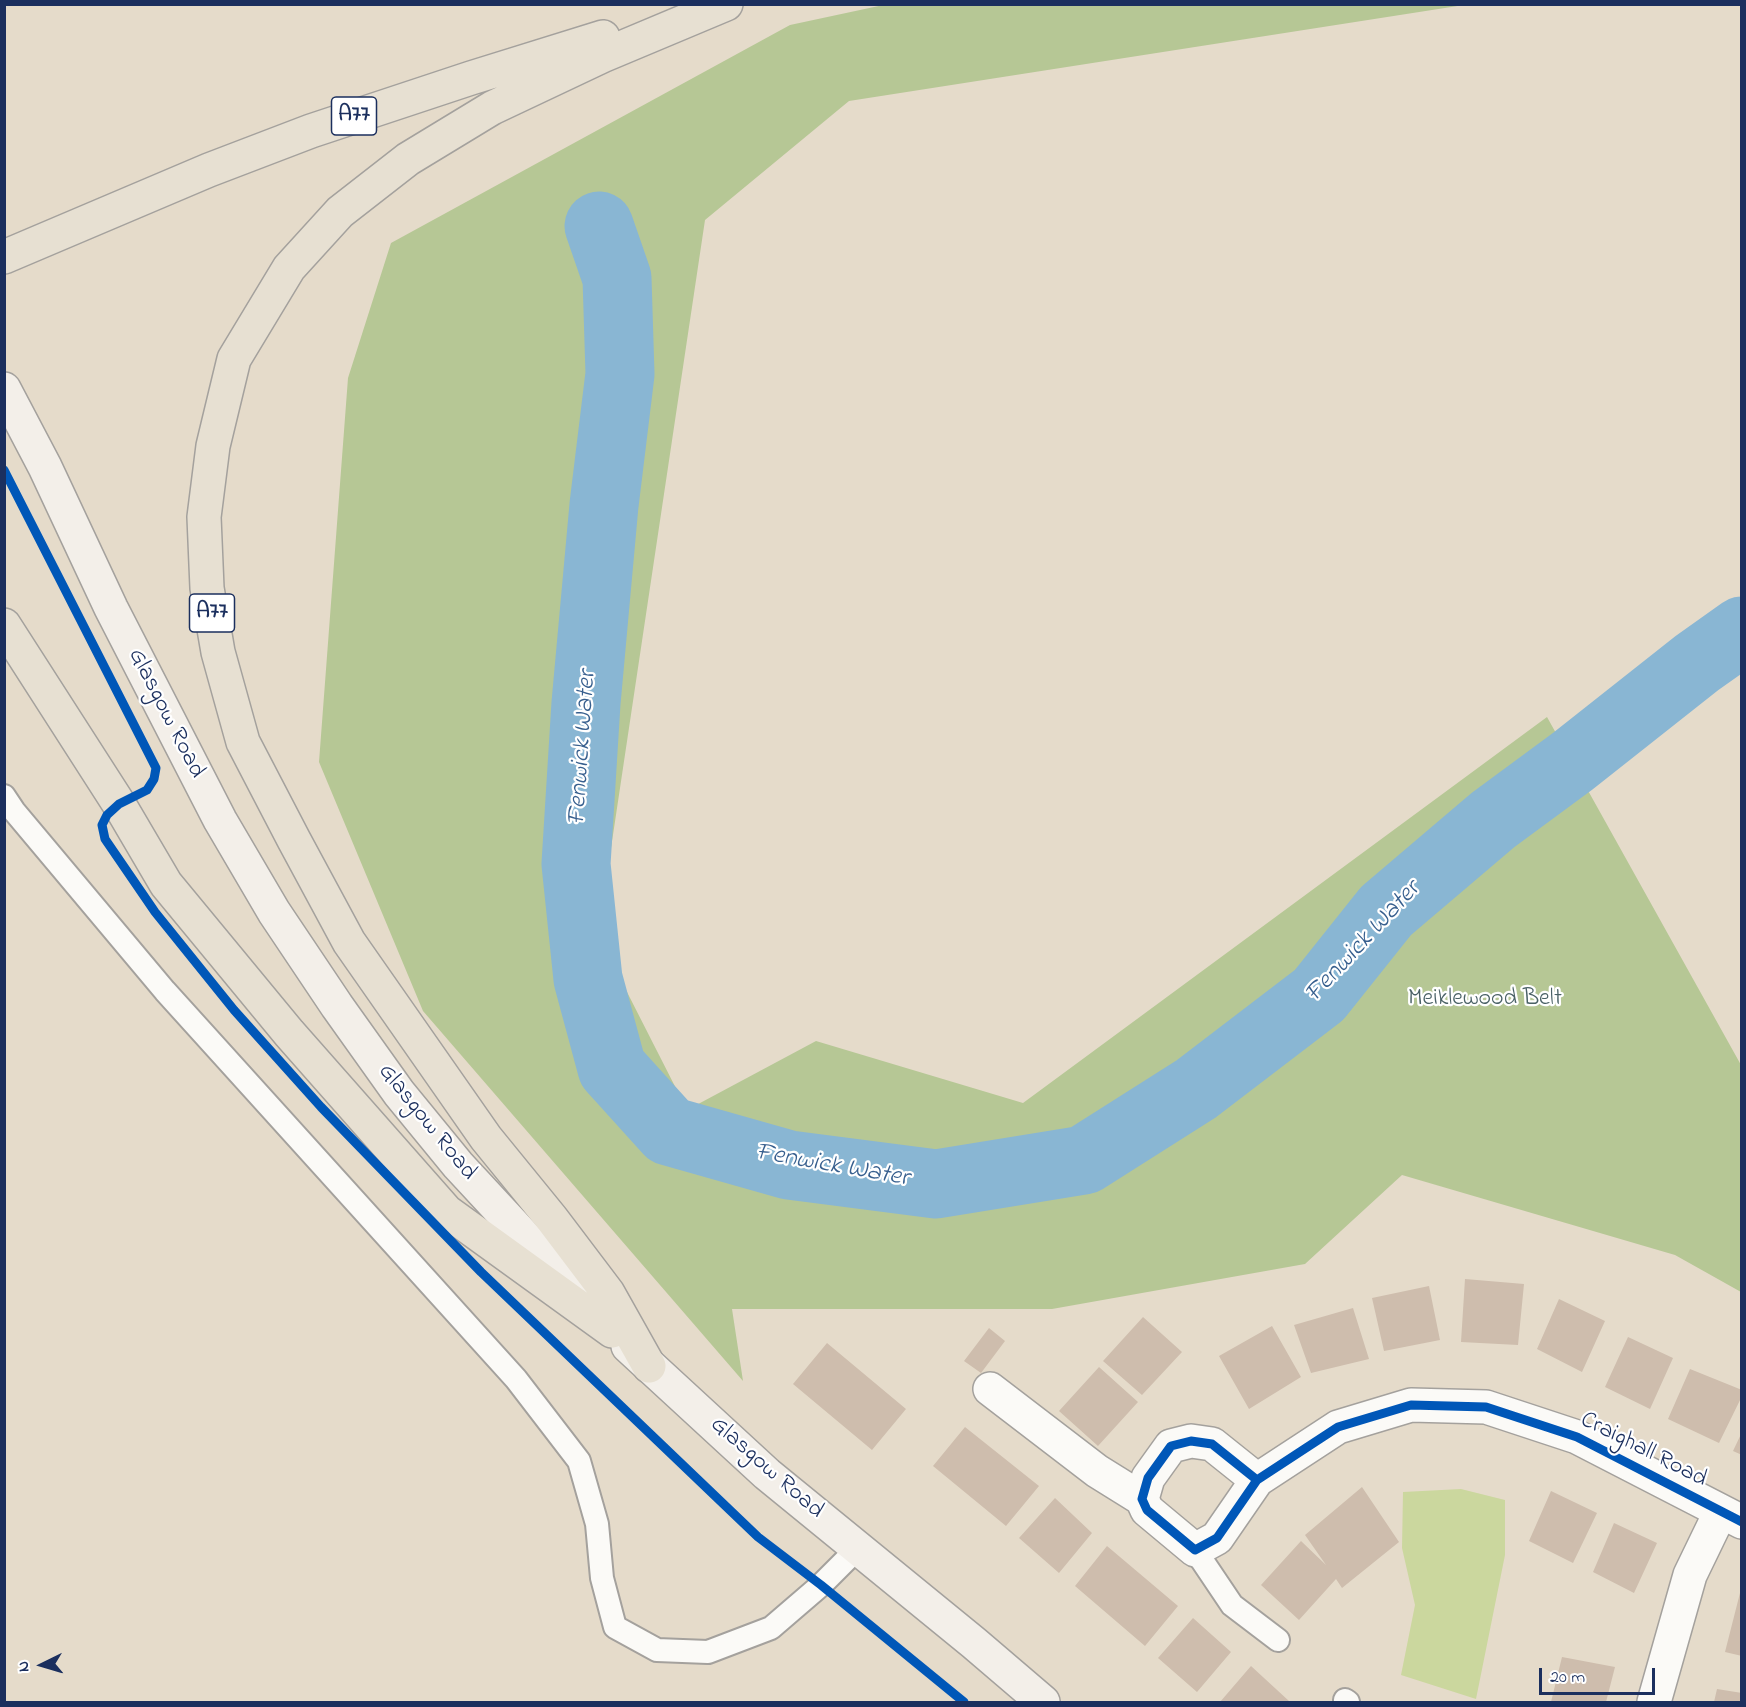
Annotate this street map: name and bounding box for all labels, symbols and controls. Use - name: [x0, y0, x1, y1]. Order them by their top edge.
- road number: A77: [332, 97, 376, 135]
- road number: A77: [190, 594, 234, 632]
- street label: Glasgow Road: [120, 644, 210, 784]
- water label: Fenwick Water: [563, 670, 605, 826]
- water label: Fenwick Water: [1300, 876, 1428, 1010]
- park label: Meiklewood Belt: [1408, 986, 1562, 1014]
- street label: Glasgow Road: [370, 1059, 482, 1187]
- water label: Fenwick Water: [753, 1138, 911, 1196]
- street label: Craighall Road: [1575, 1407, 1711, 1495]
- street label: Glasgow Road: [703, 1412, 829, 1526]
- north arrow: [12, 1635, 72, 1695]
- scale bar: [1542, 1656, 1658, 1694]
- text: N: [12, 1660, 36, 1673]
- text: 20 m: [1550, 1665, 1585, 1691]

